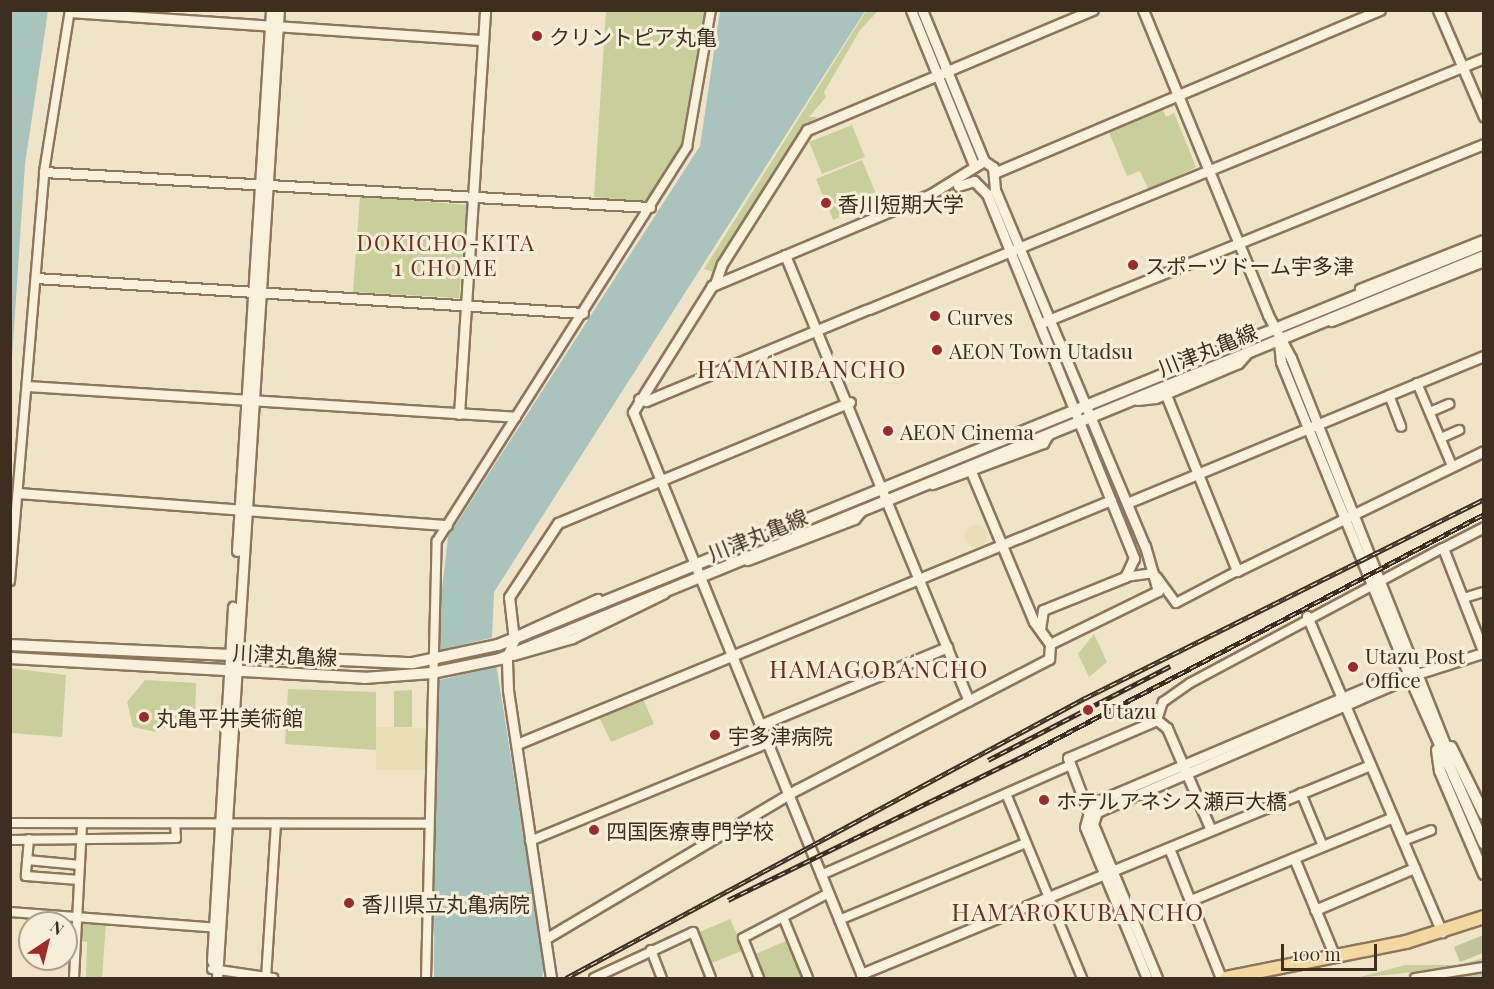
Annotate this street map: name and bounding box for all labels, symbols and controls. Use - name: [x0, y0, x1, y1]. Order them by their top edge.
- place label: クリントピア丸亀: [549, 23, 717, 49]
- marker: クリントピア丸亀: [530, 29, 544, 43]
- place label: 香川短期大学: [838, 190, 964, 216]
- marker: 香川短期大学: [819, 196, 833, 210]
- district label: DOKICHO-KITA 1 CHOME: [357, 229, 535, 280]
- place label: スポーツドーム宇多津: [1145, 252, 1355, 278]
- marker: スポーツドーム宇多津: [1126, 258, 1140, 272]
- place label: Curves: [947, 303, 1013, 329]
- marker: Curves: [928, 309, 942, 323]
- street label: 川津丸亀線: [1154, 318, 1260, 380]
- place label: AEON Town Utadsu: [949, 337, 1133, 363]
- marker: AEON Town Utadsu: [930, 343, 944, 357]
- district label: HAMANIBANCHO: [697, 355, 907, 383]
- place label: AEON Cinema: [900, 418, 1034, 444]
- marker: AEON Cinema: [881, 424, 895, 438]
- street label: 川津丸亀線: [704, 503, 810, 565]
- street label: 川津丸亀線: [232, 639, 338, 669]
- place label: Utazu Post Office: [1365, 642, 1465, 692]
- district label: HAMAGOBANCHO: [769, 655, 989, 683]
- marker: Utazu Post Office: [1346, 660, 1360, 674]
- place label: Utazu: [1102, 697, 1156, 723]
- marker: Utazu: [1079, 701, 1097, 719]
- place label: 丸亀平井美術館: [156, 704, 303, 730]
- marker: 丸亀平井美術館: [137, 710, 151, 724]
- place label: 宇多津病院: [728, 722, 833, 748]
- marker: 宇多津病院: [706, 726, 724, 744]
- place label: ホテルアネシス瀬戸大橋: [1056, 787, 1287, 813]
- marker: ホテルアネシス瀬戸大橋: [1037, 793, 1051, 807]
- place label: 四国医療専門学校: [606, 817, 774, 843]
- marker: 四国医療専門学校: [587, 823, 601, 837]
- place label: 香川県立丸亀病院: [362, 890, 530, 916]
- marker: 香川県立丸亀病院: [340, 894, 358, 912]
- district label: HAMAROKUBANCHO: [951, 898, 1205, 926]
- north arrow: [18, 911, 78, 971]
- text: N: [47, 916, 68, 939]
- scale bar: [1284, 932, 1380, 970]
- text: 100 m: [1292, 942, 1341, 966]

